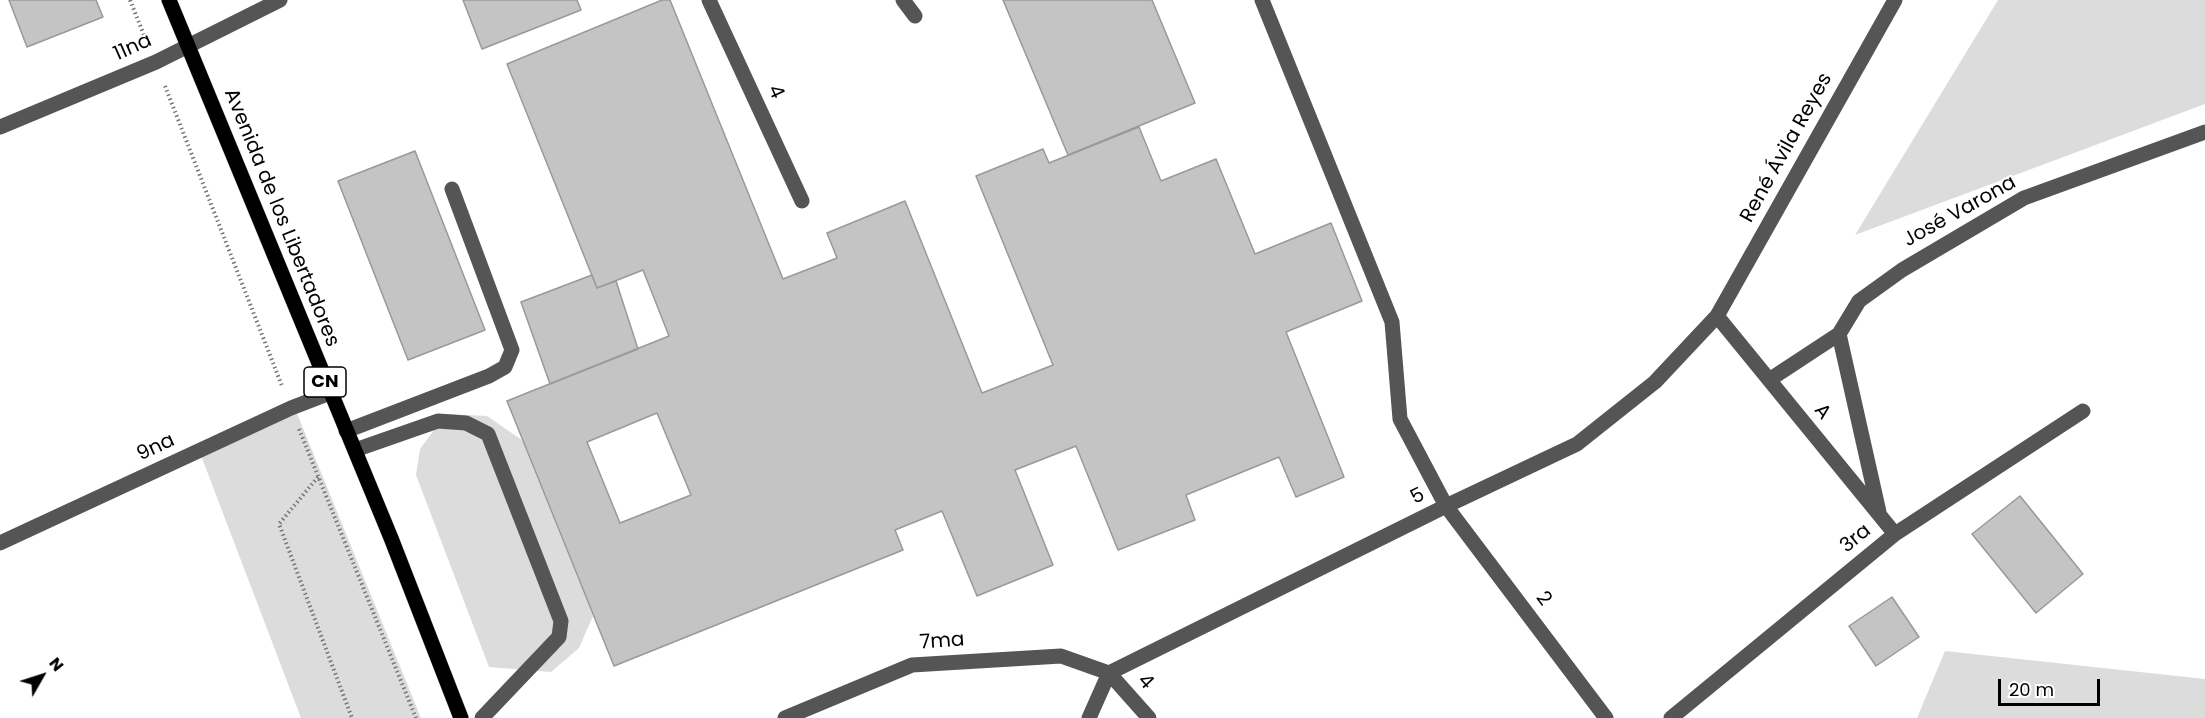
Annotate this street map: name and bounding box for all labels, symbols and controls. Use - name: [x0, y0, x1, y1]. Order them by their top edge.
- street label: 11na: [110, 29, 156, 67]
- street label: René Ávila Reyes: [1736, 69, 1838, 227]
- street label: 4: [761, 81, 789, 103]
- street label: Avenida de los Libertadores: [218, 85, 344, 351]
- street label: José Varona: [1899, 171, 2021, 253]
- road number: CN: [304, 367, 346, 397]
- street label: A: [1808, 399, 1836, 425]
- street label: 9na: [133, 429, 179, 467]
- street label: 5: [1407, 483, 1429, 511]
- street label: 3ra: [1836, 519, 1876, 559]
- street label: 2: [1530, 587, 1556, 611]
- street label: 7ma: [919, 628, 965, 656]
- north arrow: [12, 646, 72, 706]
- text: N: [44, 652, 69, 676]
- scale bar: [2001, 667, 2103, 705]
- street label: 4: [1132, 669, 1158, 695]
- text: 20 m: [2009, 677, 2054, 702]

